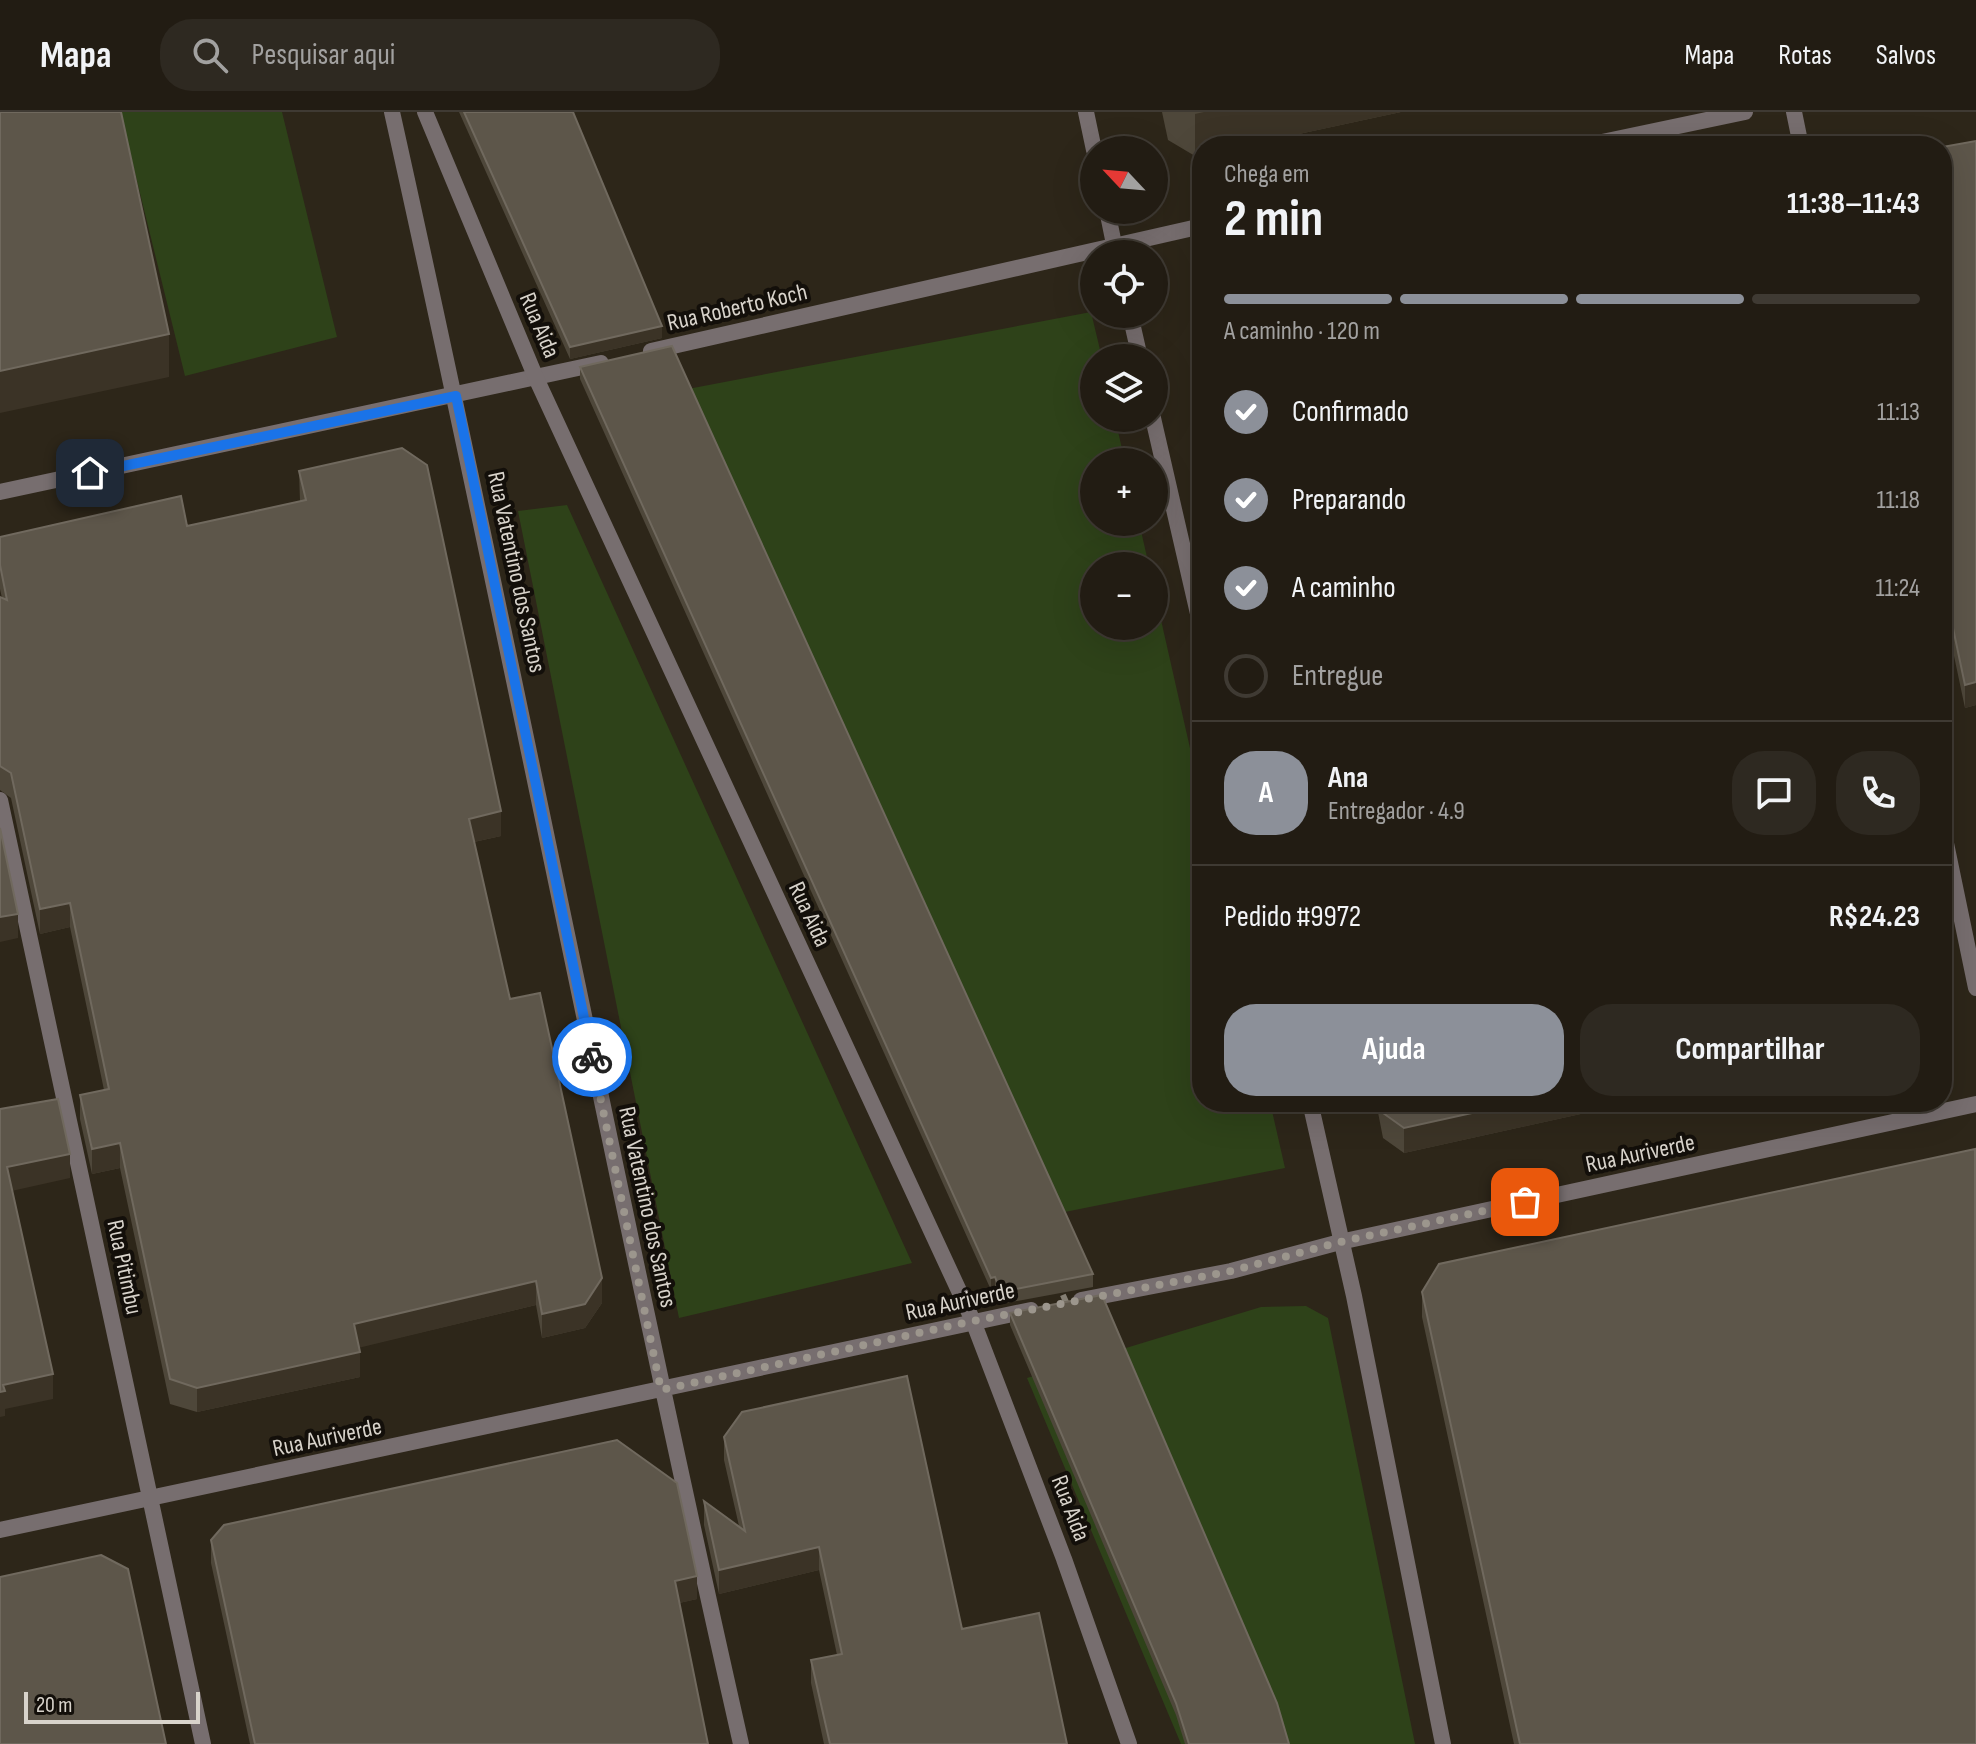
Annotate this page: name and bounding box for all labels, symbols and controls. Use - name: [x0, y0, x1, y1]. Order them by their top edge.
- search box: [160, 19, 720, 91]
- text: Mapa: [40, 33, 112, 78]
- icon: search: [188, 33, 232, 77]
- text: Pesquisar aqui: [252, 37, 395, 73]
- text: Mapa: [1685, 39, 1734, 72]
- text: Rotas: [1778, 39, 1832, 72]
- text: Salvos: [1876, 39, 1936, 72]
- north arrow: [1080, 136, 1168, 224]
- map controls: [1080, 136, 1168, 640]
- text: Chega em: [1224, 159, 1310, 190]
- text: 11:38–11:43: [1787, 186, 1920, 222]
- text: 2 min: [1224, 188, 1323, 251]
- button: locate: [1080, 240, 1168, 328]
- street label: Rua Roberto Koch: [664, 277, 810, 338]
- street label: Rua Aida: [513, 288, 566, 362]
- text: A caminho · 120 m: [1224, 316, 1380, 347]
- button: layers: [1080, 344, 1168, 432]
- icon: check: [1224, 390, 1268, 434]
- text: Confirmado: [1292, 394, 1409, 430]
- text: 11:13: [1877, 397, 1920, 428]
- pin: [56, 439, 124, 507]
- button: +: [1080, 448, 1168, 536]
- icon: home: [68, 451, 112, 495]
- street label: Rua Vatentino dos Santos: [481, 469, 552, 675]
- icon: check: [1224, 478, 1268, 522]
- text: Preparando: [1292, 482, 1406, 518]
- text: 11:18: [1876, 485, 1920, 516]
- button: −: [1080, 552, 1168, 640]
- icon: check: [1224, 566, 1268, 610]
- text: A caminho: [1292, 570, 1396, 606]
- text: 11:24: [1875, 573, 1920, 604]
- text: Entregue: [1292, 658, 1383, 694]
- button: chat: [1732, 751, 1816, 835]
- button: phone: [1836, 751, 1920, 835]
- text: Ana: [1328, 760, 1368, 796]
- text: A: [1259, 775, 1273, 811]
- text: Entregador · 4.9: [1328, 796, 1465, 827]
- street label: Rua Aida: [782, 877, 837, 951]
- text: Pedido #9972: [1224, 899, 1361, 935]
- text: R$24.23: [1829, 899, 1920, 935]
- button: Ajuda: [1224, 1004, 1564, 1096]
- button: Compartilhar: [1580, 1004, 1920, 1096]
- courier: [552, 1017, 632, 1097]
- icon: bike: [570, 1035, 614, 1079]
- street label: Rua Vatentino dos Santos: [612, 1104, 683, 1310]
- street label: Rua Auriverde: [1583, 1128, 1697, 1179]
- pin: [1491, 1168, 1559, 1236]
- icon: bag: [1503, 1180, 1547, 1224]
- street label: Rua Pitimbu: [100, 1217, 149, 1317]
- street label: Rua Auriverde: [903, 1276, 1017, 1327]
- street label: Rua Auriverde: [270, 1412, 384, 1463]
- street label: Rua Aida: [1045, 1471, 1096, 1545]
- scale bar: [24, 1688, 200, 1724]
- text: 20 m: [36, 1692, 73, 1719]

